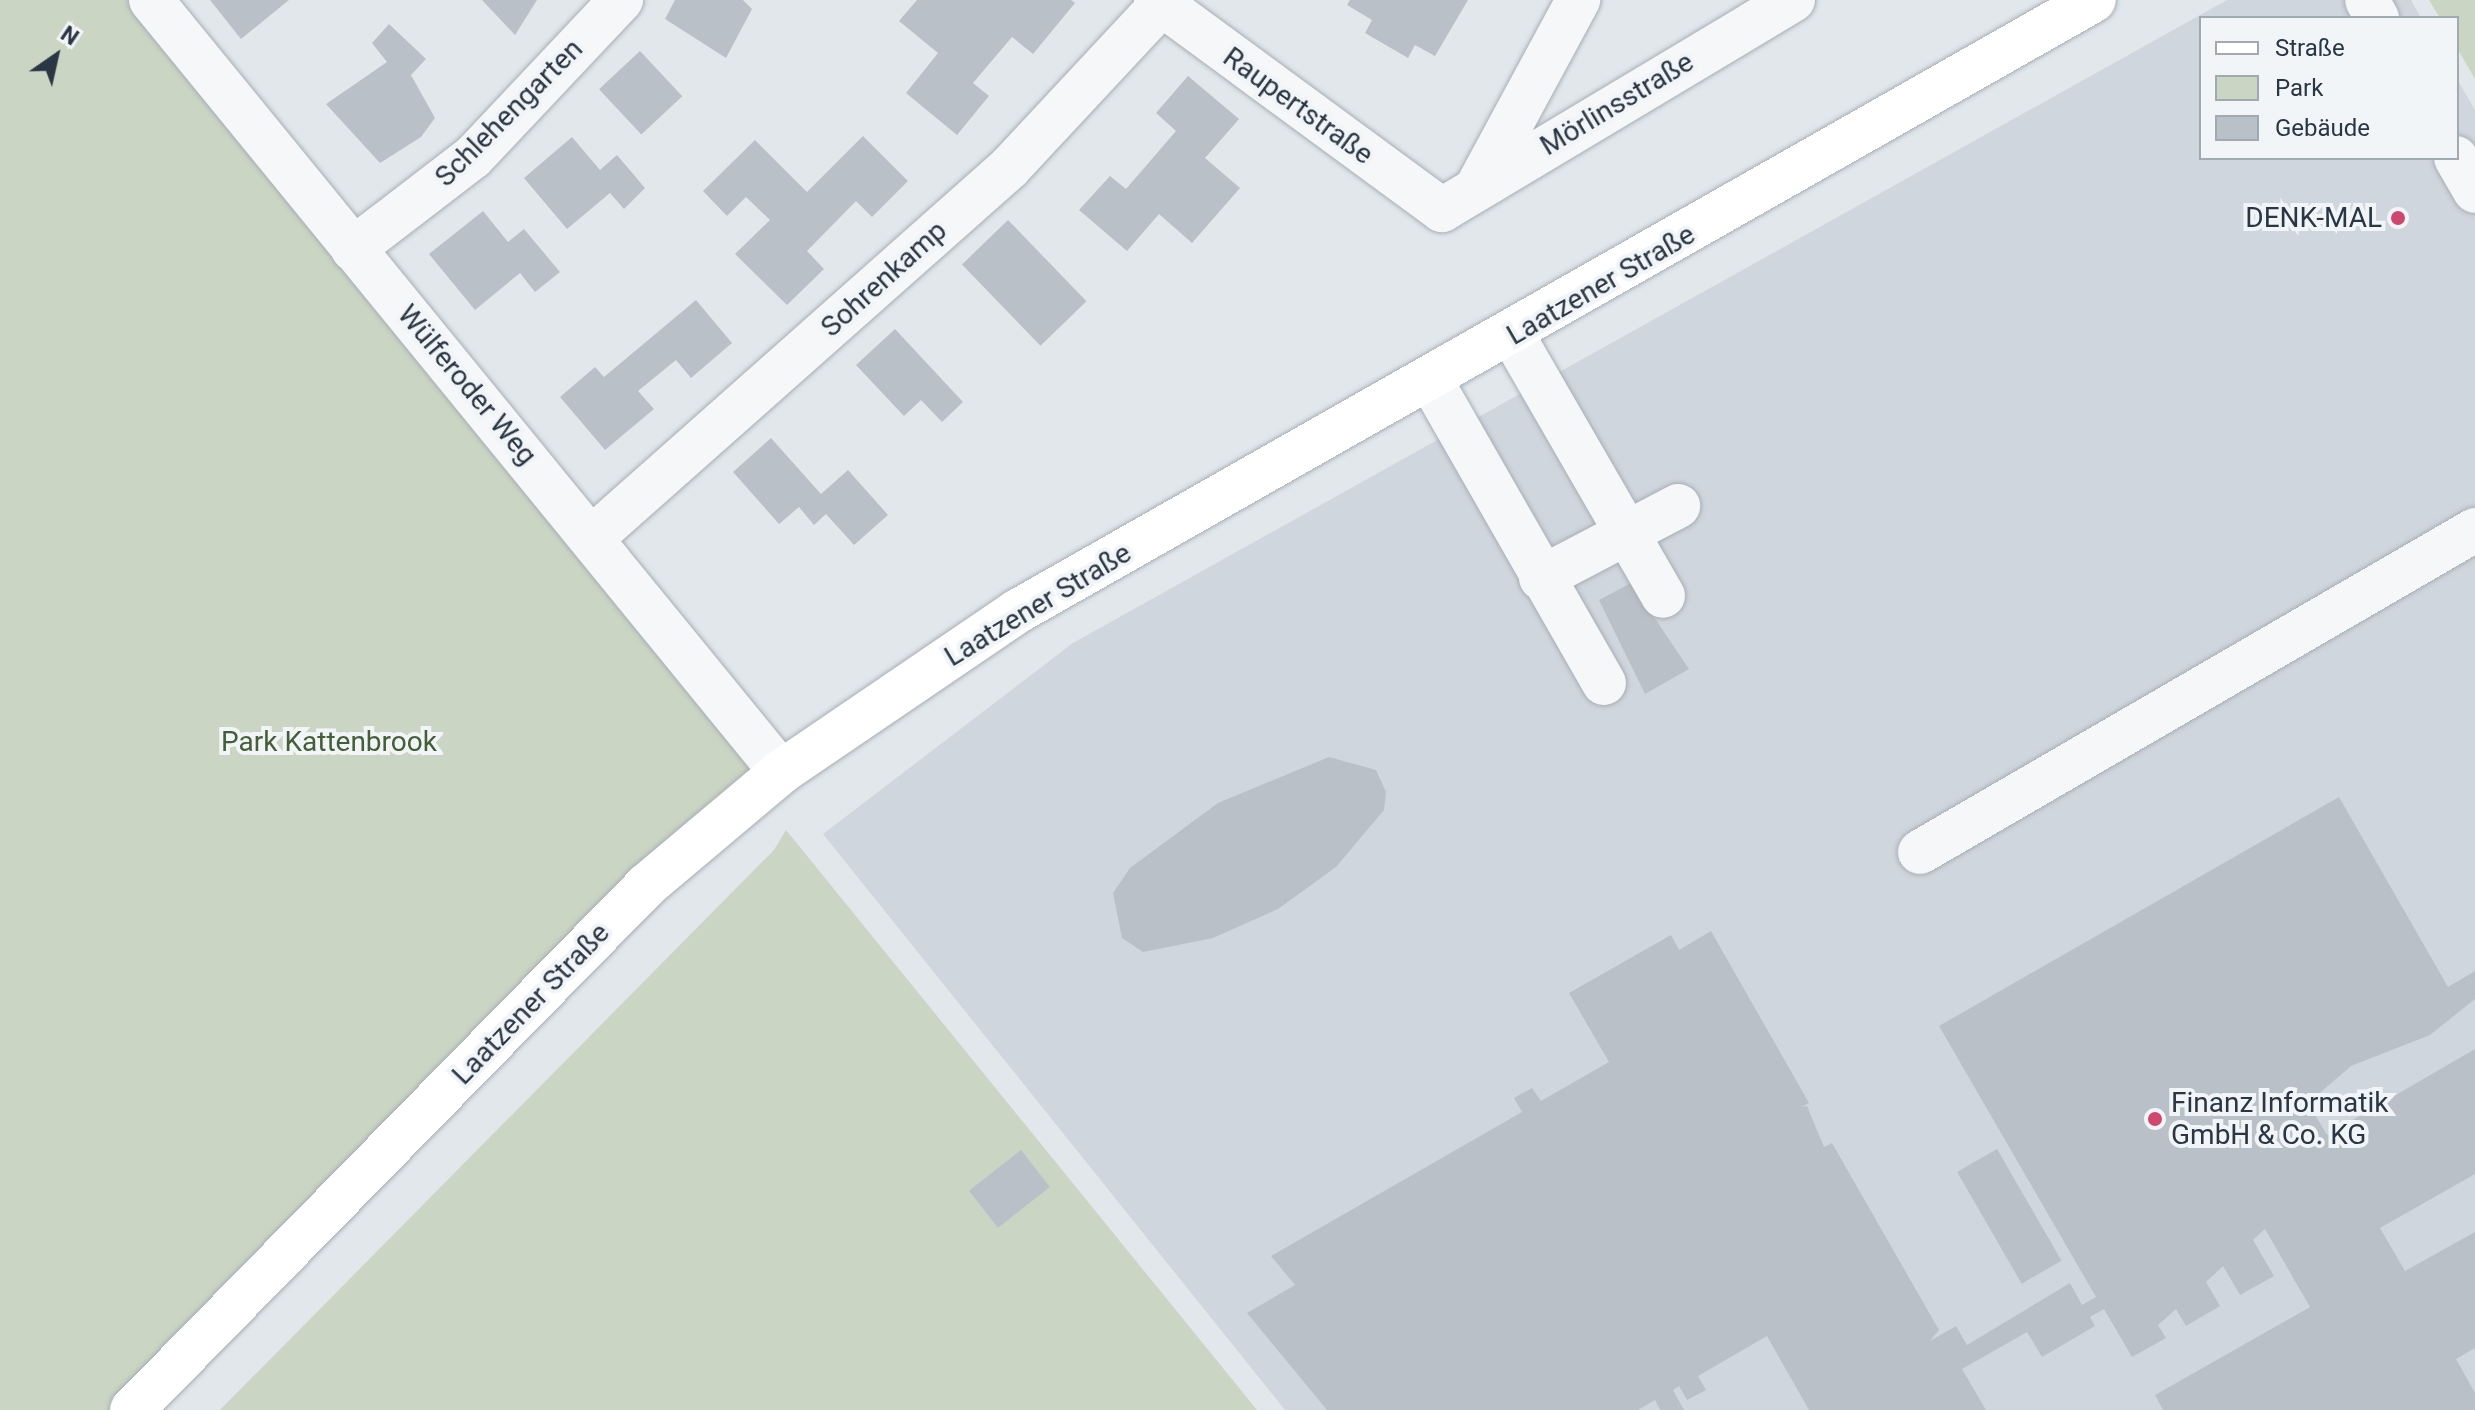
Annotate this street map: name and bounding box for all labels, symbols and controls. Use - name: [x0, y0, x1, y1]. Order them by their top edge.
- north arrow: [16, 16, 96, 96]
- legend: [2199, 16, 2459, 160]
- text: N: [56, 21, 83, 50]
- street label: Schlehengarten: [428, 32, 590, 194]
- text: Straße: [2275, 34, 2345, 62]
- street label: Raupertstraße: [1216, 40, 1380, 172]
- street label: Mörlinsstraße: [1534, 45, 1700, 163]
- text: Park: [2275, 74, 2323, 102]
- text: Gebäude: [2275, 114, 2370, 142]
- place label: DENK-MAL: [2245, 201, 2382, 235]
- marker: DENK-MAL: [2389, 209, 2407, 227]
- street label: Sohrenkamp: [814, 214, 954, 344]
- street label: Laatzener Straße: [1501, 218, 1701, 352]
- street label: Wülferoder Weg: [390, 298, 544, 472]
- street label: Laatzener Straße: [939, 536, 1137, 674]
- park label: Park Kattenbrook: [221, 725, 437, 759]
- street label: Laatzener Straße: [445, 916, 617, 1092]
- place label: Finanz Informatik GmbH & Co. KG: [2171, 1086, 2388, 1152]
- marker: Finanz Informatik GmbH & Co. KG: [2146, 1110, 2164, 1128]

